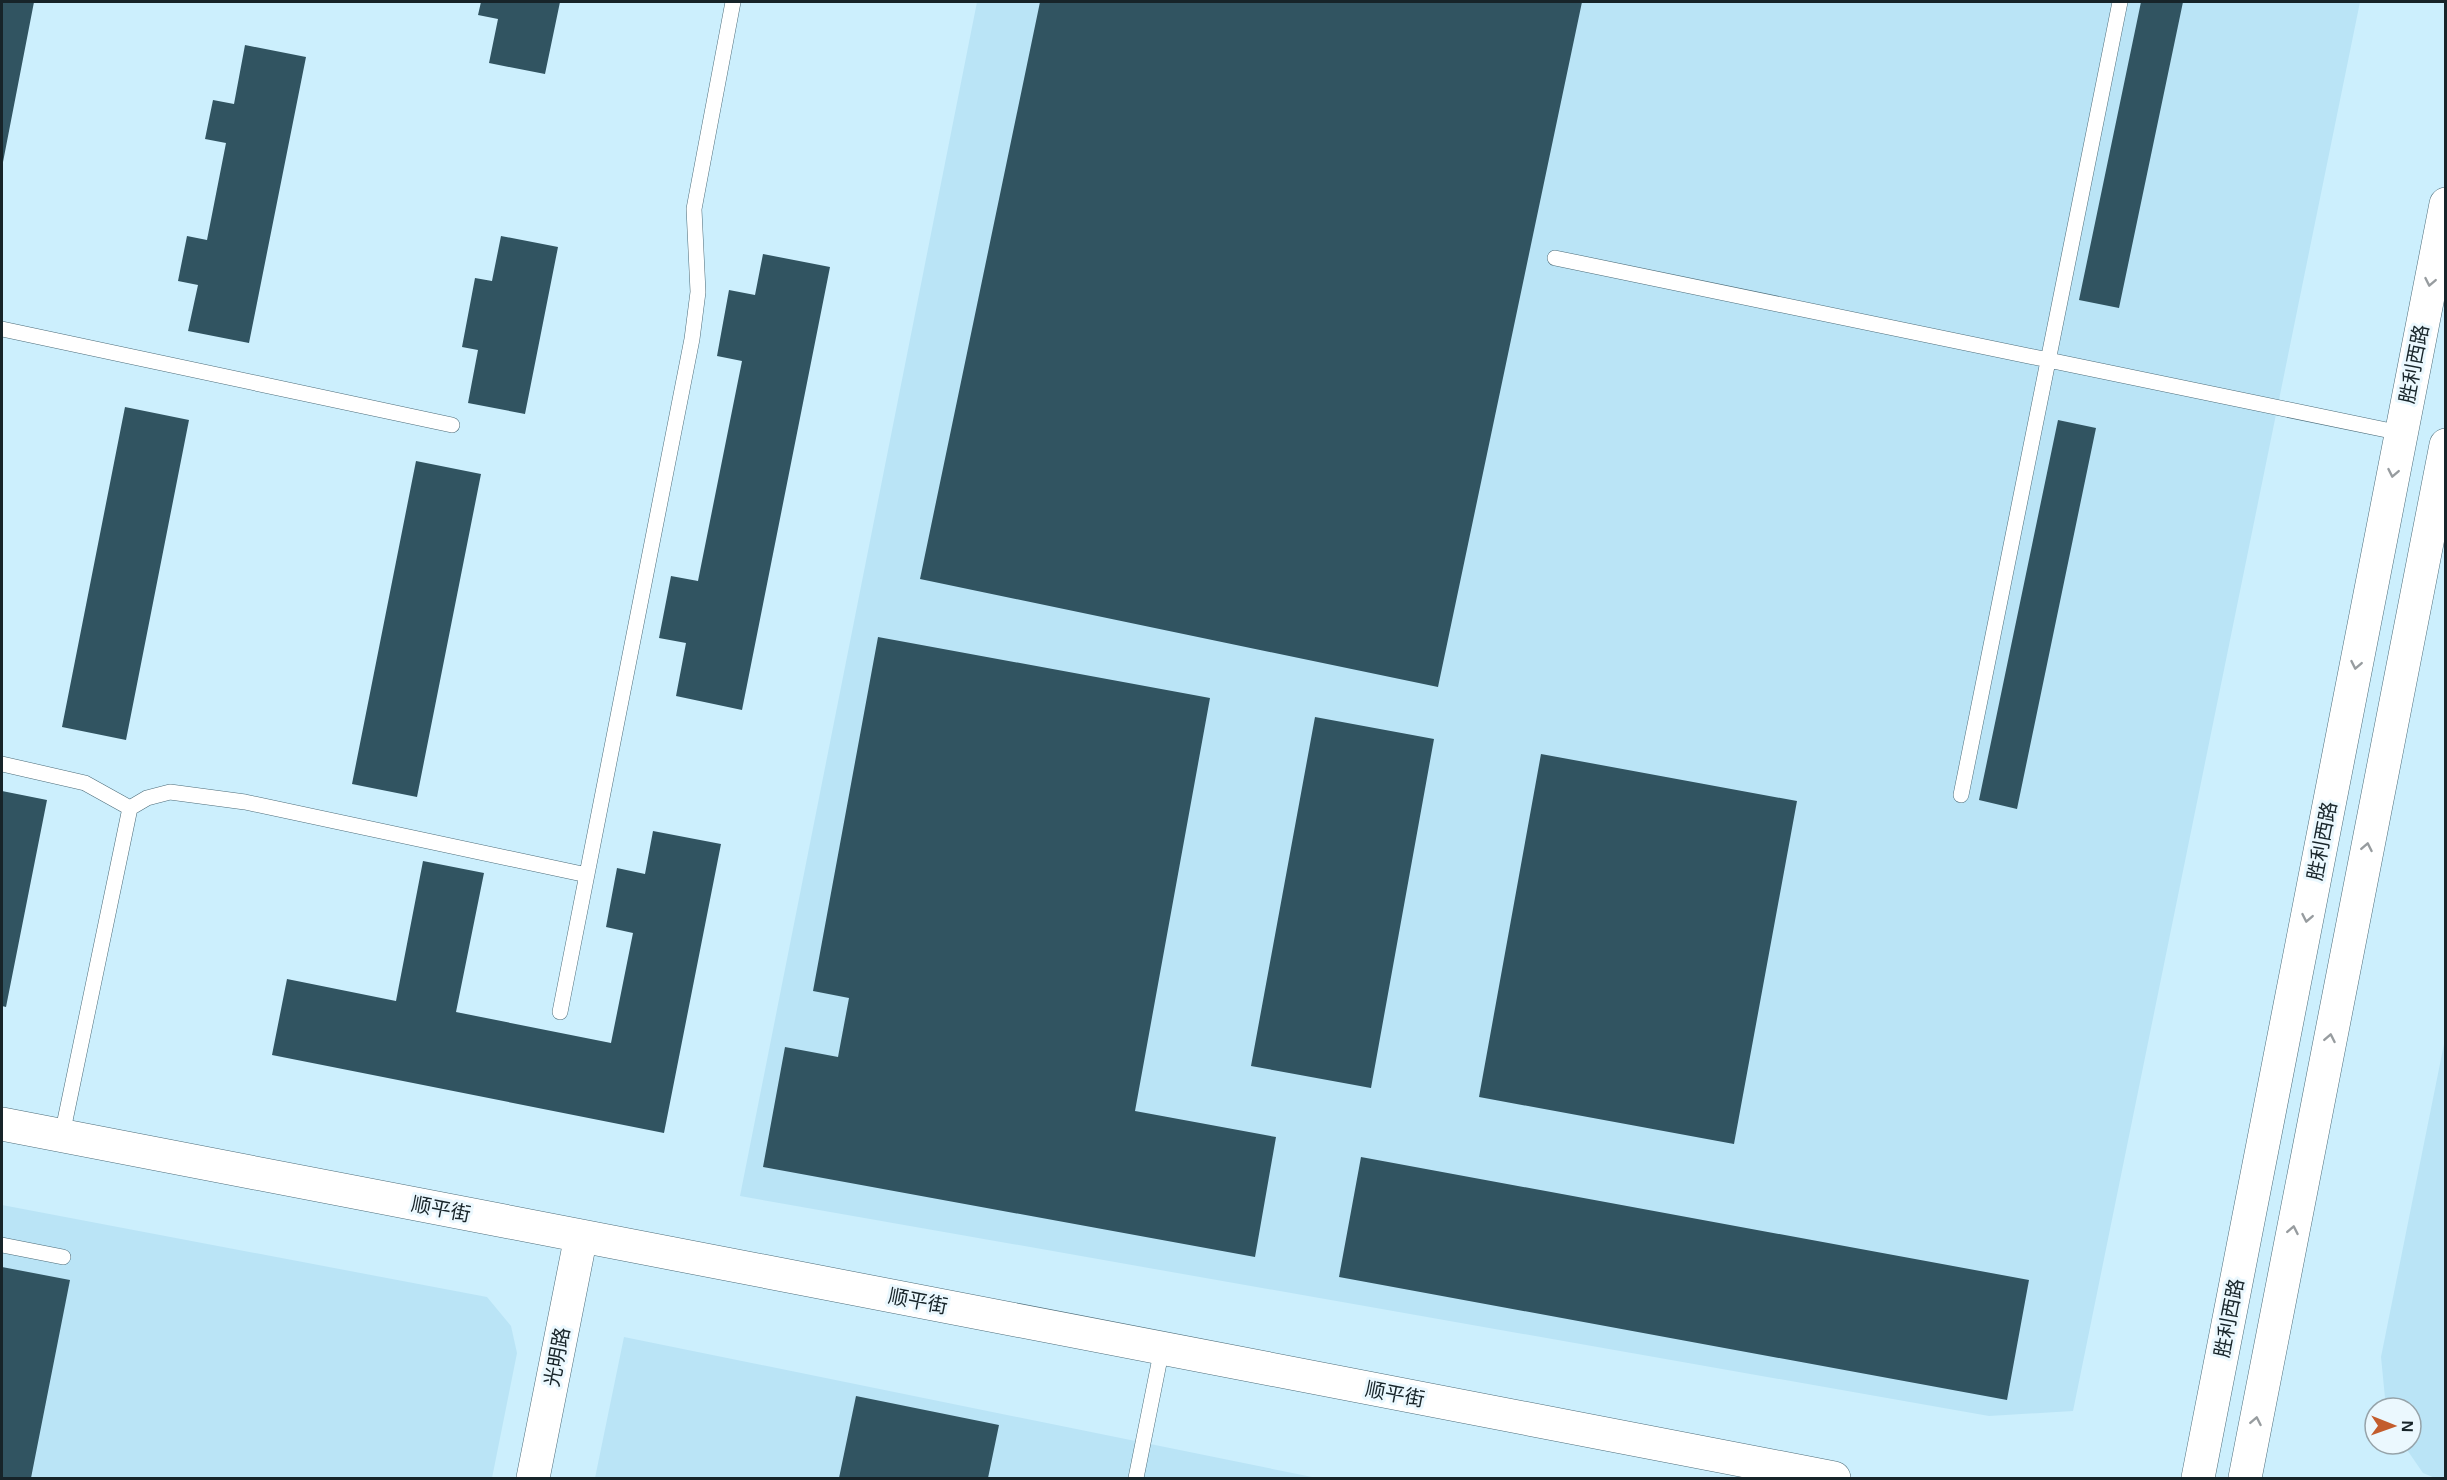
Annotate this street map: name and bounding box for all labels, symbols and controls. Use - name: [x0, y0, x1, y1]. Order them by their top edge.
- one-way arrow: [2424, 276, 2437, 286]
- street label: 胜利西路: [2396, 323, 2432, 405]
- one-way arrow: [2387, 468, 2400, 478]
- one-way arrow: [2350, 659, 2363, 669]
- street label: 胜利西路: [2304, 800, 2340, 882]
- one-way arrow: [2360, 842, 2373, 852]
- one-way arrow: [2301, 912, 2314, 922]
- one-way arrow: [2323, 1034, 2336, 1044]
- street label: 顺平街: [409, 1192, 473, 1226]
- one-way arrow: [2286, 1225, 2299, 1235]
- street label: 胜利西路: [2211, 1277, 2247, 1359]
- street label: 顺平街: [886, 1284, 950, 1318]
- street label: 光明路: [540, 1325, 574, 1389]
- street label: 顺平街: [1363, 1377, 1427, 1411]
- north arrow: [2363, 1396, 2423, 1456]
- one-way arrow: [2249, 1416, 2262, 1426]
- text: N: [2399, 1420, 2416, 1432]

